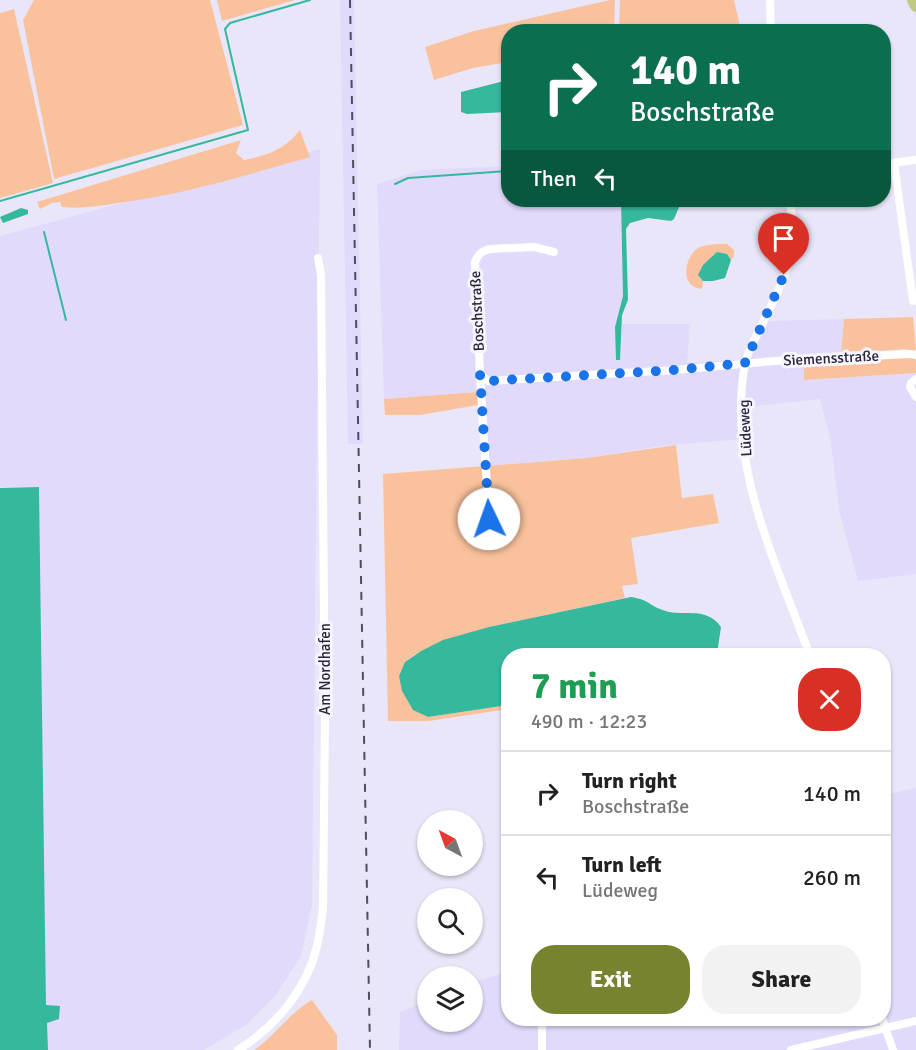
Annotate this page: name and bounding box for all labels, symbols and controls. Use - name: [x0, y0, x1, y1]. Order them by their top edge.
- text: 140 m: [630, 45, 741, 96]
- icon: right: [531, 48, 609, 126]
- text: Boschstraße: [630, 96, 775, 129]
- icon: left: [589, 162, 622, 195]
- text: Then: [531, 165, 577, 192]
- pin: [758, 213, 809, 275]
- icon: arrive: [767, 222, 800, 255]
- street label: Boschstraße: [466, 270, 488, 352]
- street label: Siemensstraße: [783, 347, 879, 369]
- street label: Lüdeweg: [735, 399, 755, 457]
- position arrow: [457, 487, 521, 551]
- street label: Am Nordhafen: [316, 623, 334, 715]
- text: 7 min: [531, 664, 618, 709]
- button: close: [798, 668, 861, 731]
- text: 490 m · 12:23: [531, 709, 647, 734]
- text: Turn right: [582, 767, 677, 794]
- icon: right: [531, 777, 564, 810]
- text: 140 m: [803, 780, 861, 807]
- text: Boschstraße: [582, 794, 689, 819]
- north arrow: [417, 810, 483, 876]
- map controls: [417, 810, 483, 1032]
- text: Turn left: [582, 851, 662, 878]
- icon: left: [531, 861, 564, 894]
- text: 260 m: [803, 864, 861, 891]
- text: Lüdeweg: [582, 878, 658, 903]
- button: search: [417, 888, 483, 954]
- button: Exit: [531, 945, 690, 1014]
- button: Share: [702, 945, 861, 1014]
- button: layers: [417, 966, 483, 1032]

